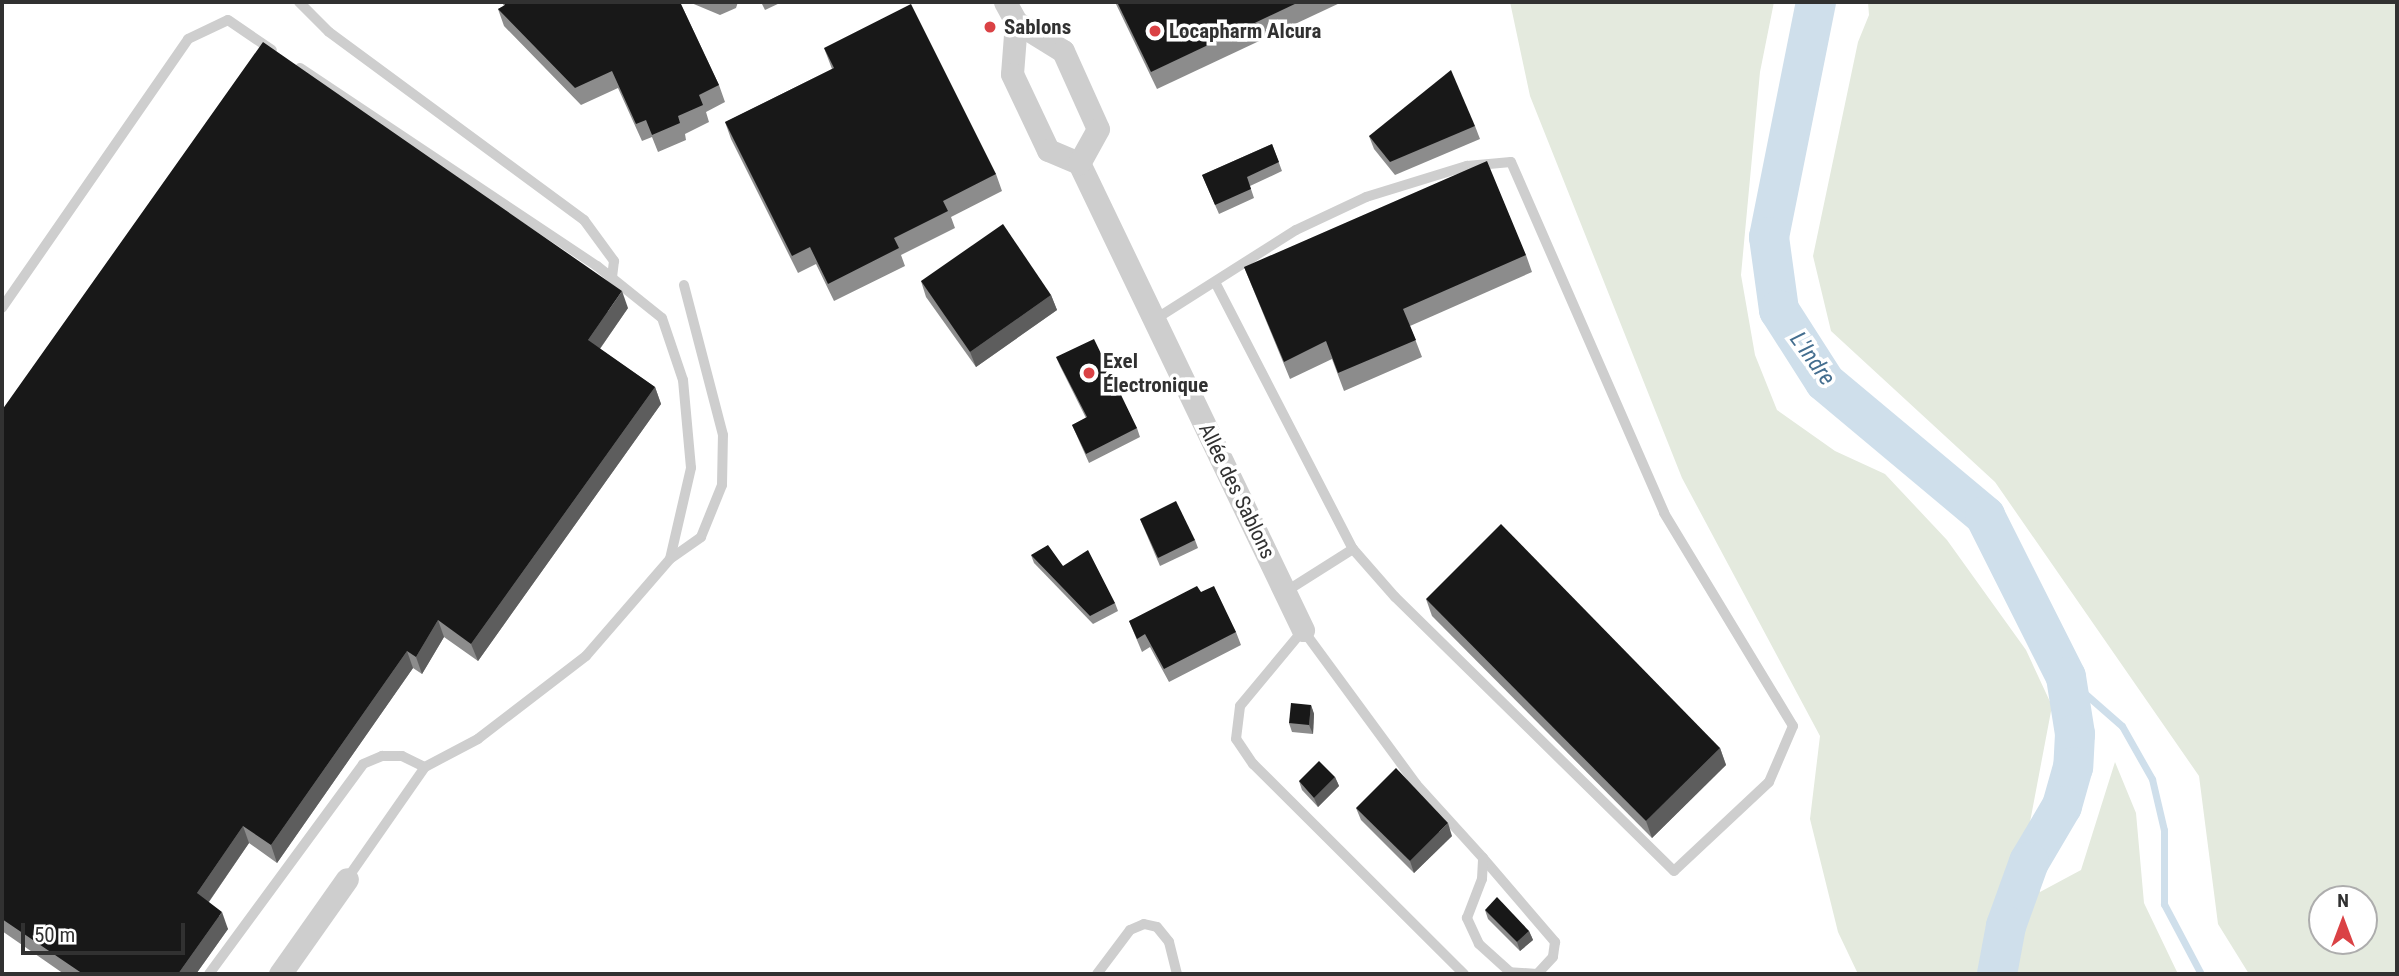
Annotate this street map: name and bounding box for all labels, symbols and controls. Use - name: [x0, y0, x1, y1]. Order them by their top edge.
- place label: Sablons: [1004, 14, 1071, 40]
- place label: Locapharm Alcura: [1169, 18, 1321, 44]
- marker: Sablons: [982, 19, 998, 35]
- marker: Locapharm Alcura: [1147, 23, 1163, 39]
- water label: L'Indre: [1783, 327, 1841, 391]
- place label: Exel Électronique: [1103, 348, 1208, 398]
- marker: Exel Électronique: [1081, 365, 1097, 381]
- street label: Allée des Sablons: [1193, 419, 1281, 563]
- north arrow: [2308, 885, 2378, 955]
- text: N: [2337, 889, 2349, 912]
- scale bar: [24, 909, 189, 953]
- text: 50 m: [34, 923, 75, 947]

